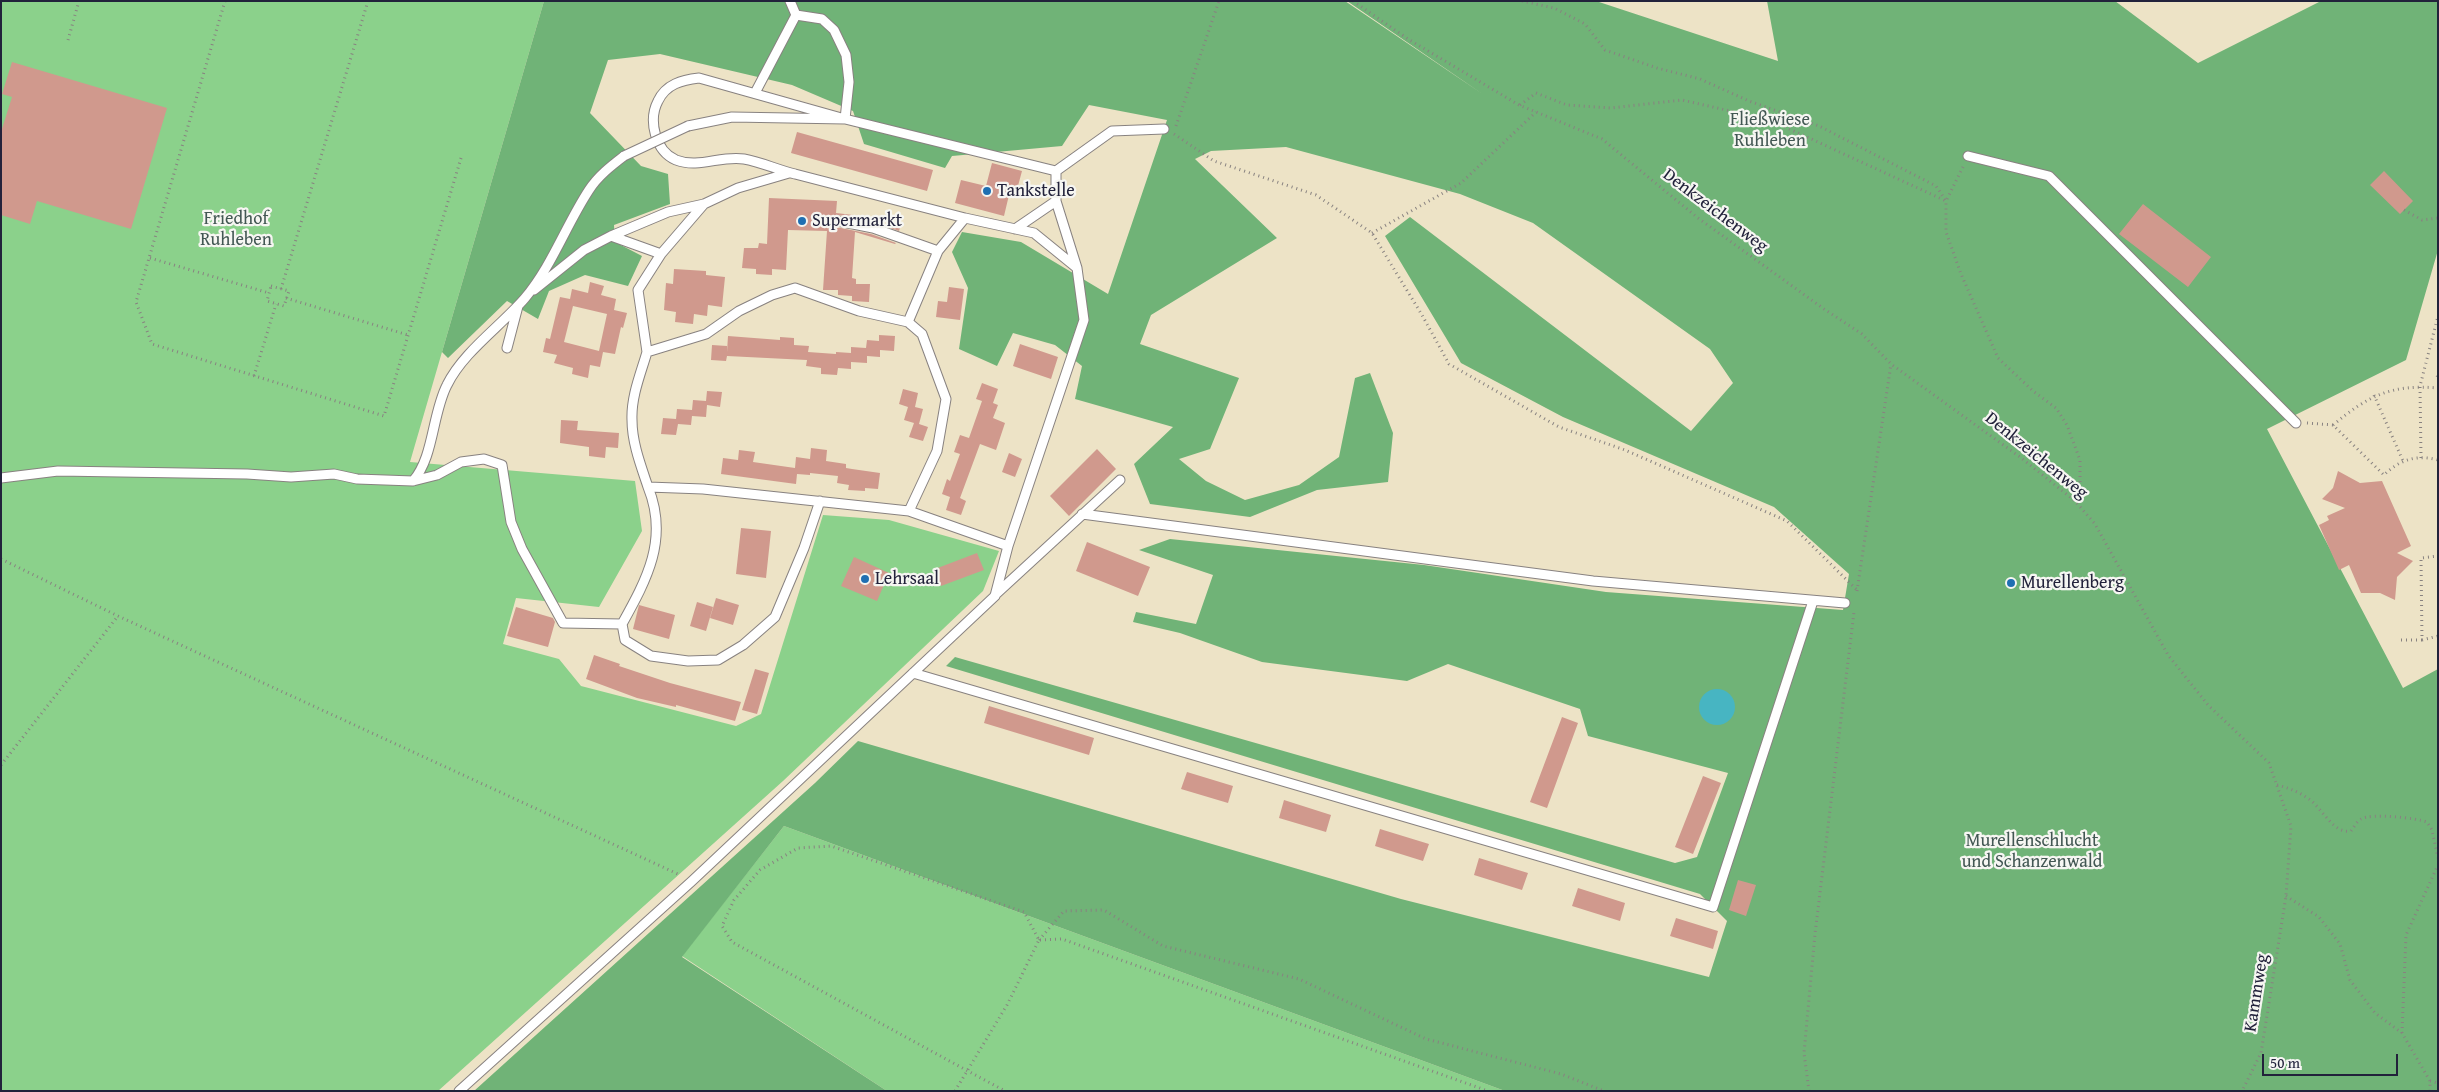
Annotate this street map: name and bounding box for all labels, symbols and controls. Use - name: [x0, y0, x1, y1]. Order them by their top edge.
- park label: Fließwiese Ruhleben: [1730, 109, 1810, 152]
- street label: Denkzeichenweg: [1658, 164, 1772, 258]
- place label: Tankstelle: [997, 180, 1075, 202]
- marker: Tankstelle: [981, 185, 993, 197]
- park label: Friedhof Ruhleben: [200, 208, 272, 250]
- place label: Supermarkt: [812, 210, 902, 232]
- marker: Supermarkt: [796, 215, 808, 227]
- street label: Denkzeichenweg: [1980, 408, 2092, 504]
- place label: Lehrsaal: [875, 568, 939, 590]
- place label: Murellenberg: [2021, 572, 2124, 594]
- marker: Lehrsaal: [859, 573, 871, 585]
- marker: Murellenberg: [2005, 577, 2017, 589]
- park label: Murellenschlucht und Schanzenwald: [1962, 830, 2102, 872]
- street label: Kammweg: [2240, 953, 2274, 1033]
- scale bar: [2264, 1044, 2400, 1076]
- text: 50 m: [2270, 1052, 2300, 1073]

